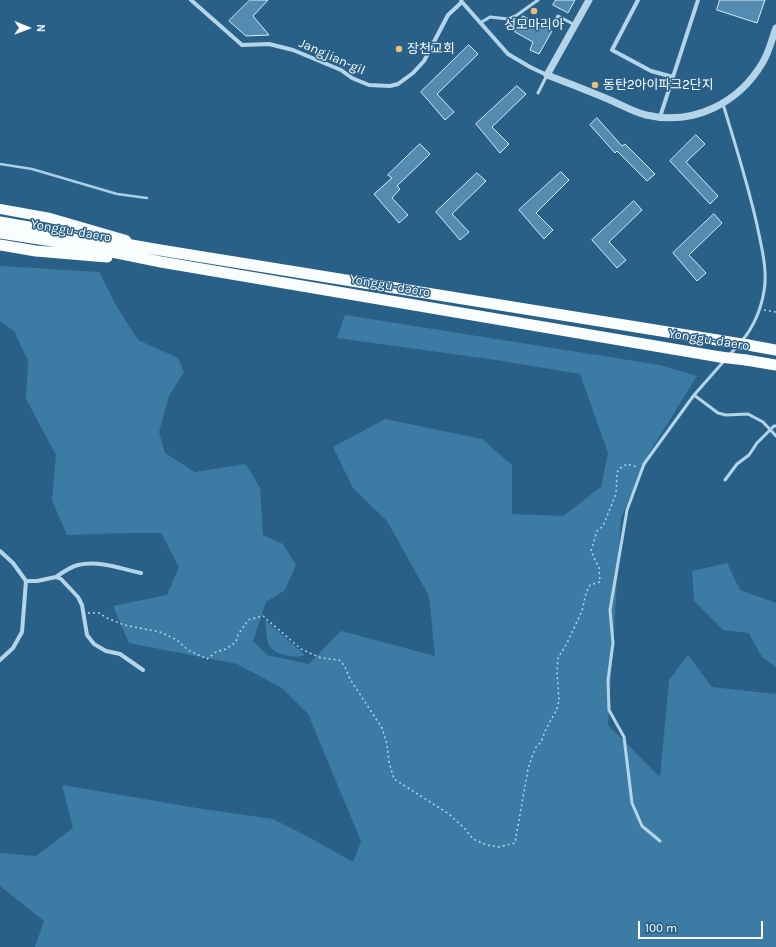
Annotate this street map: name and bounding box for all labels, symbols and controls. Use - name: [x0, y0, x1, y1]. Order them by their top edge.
- marker: 성모마리아: [529, 6, 539, 16]
- north arrow: [8, 8, 48, 48]
- place label: 성모마리아: [504, 17, 564, 33]
- text: N: [34, 24, 47, 32]
- street label: Jangjian-gil: [296, 35, 368, 79]
- place label: 장천교회: [407, 41, 455, 57]
- marker: 장천교회: [394, 44, 404, 54]
- place label: 동탄2아이파크2단지: [603, 77, 714, 93]
- marker: 동탄2아이파크2단지: [590, 80, 600, 90]
- street label: Yonggu-daero: [29, 216, 113, 246]
- street label: Yonggu-daero: [348, 271, 432, 301]
- street label: Yonggu-daero: [667, 326, 751, 354]
- scale bar: [640, 913, 765, 939]
- text: 100 m: [645, 921, 677, 935]

